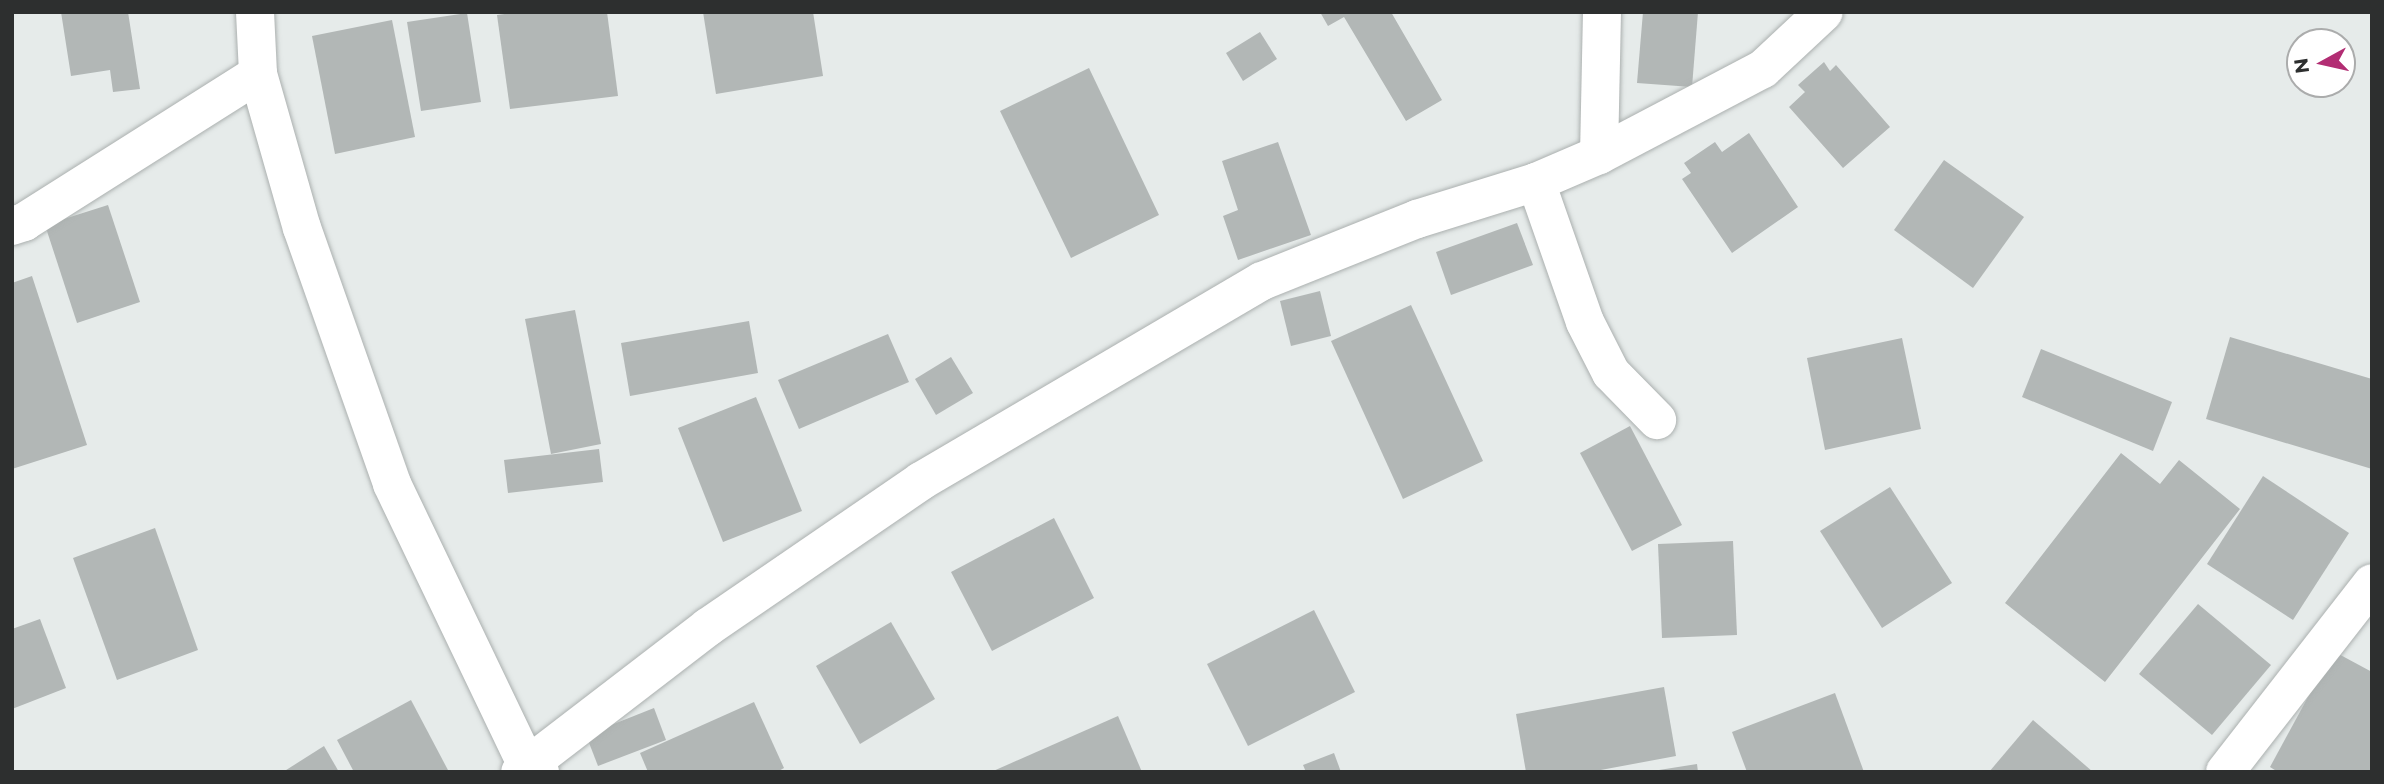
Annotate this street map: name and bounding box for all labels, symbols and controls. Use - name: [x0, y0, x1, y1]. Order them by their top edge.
- north arrow: [2286, 28, 2356, 98]
- text: N: [2289, 57, 2314, 75]

